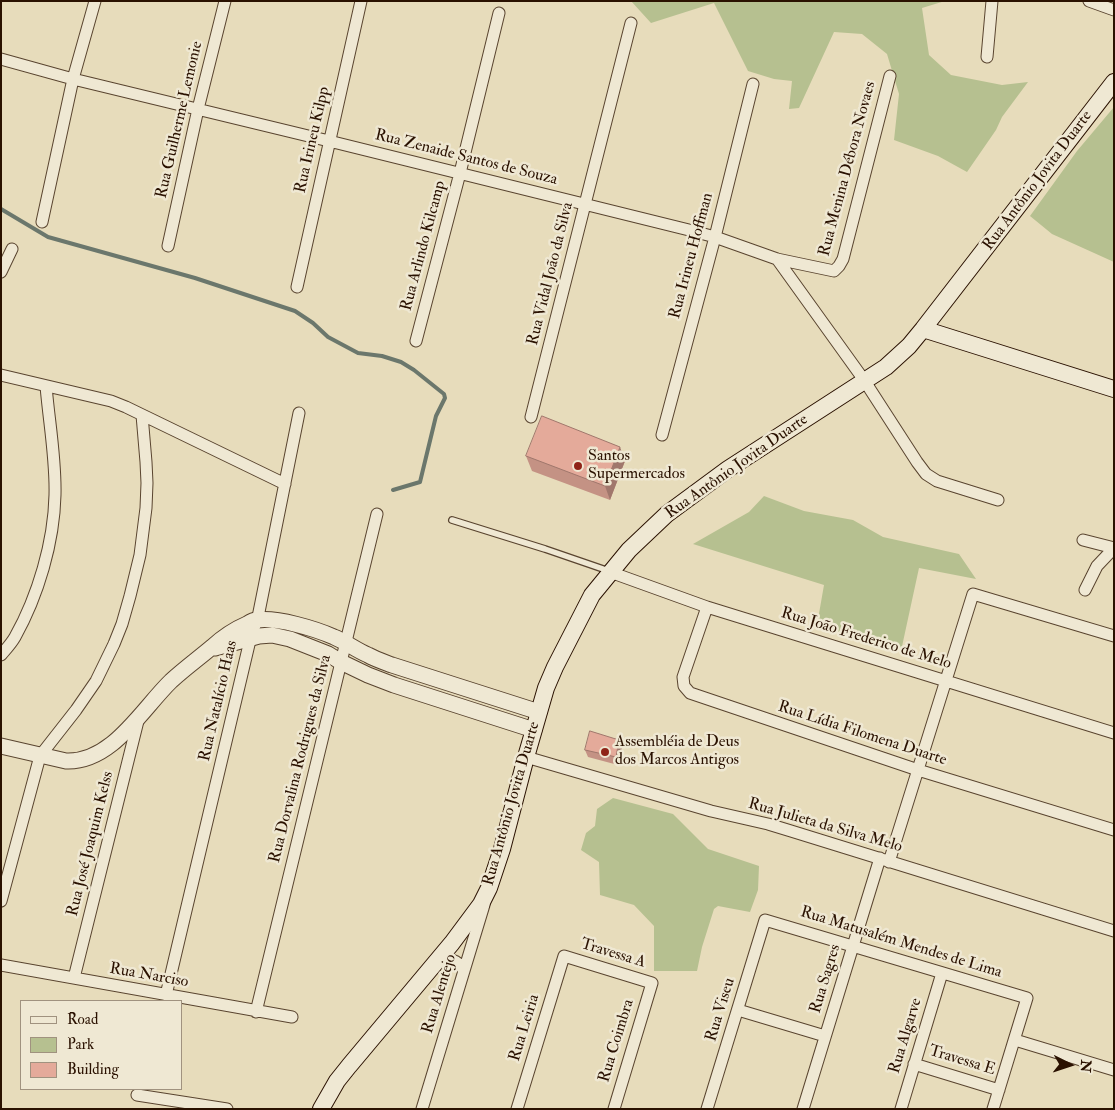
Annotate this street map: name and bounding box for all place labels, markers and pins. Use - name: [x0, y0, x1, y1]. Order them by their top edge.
- place label: Santos Supermercados: [588, 447, 685, 485]
- marker: Santos Supermercados: [572, 460, 584, 472]
- place label: Assembléia de Deus dos Marcos Antigos: [615, 733, 739, 771]
- marker: Assembléia de Deus dos Marcos Antigos: [599, 746, 611, 758]

